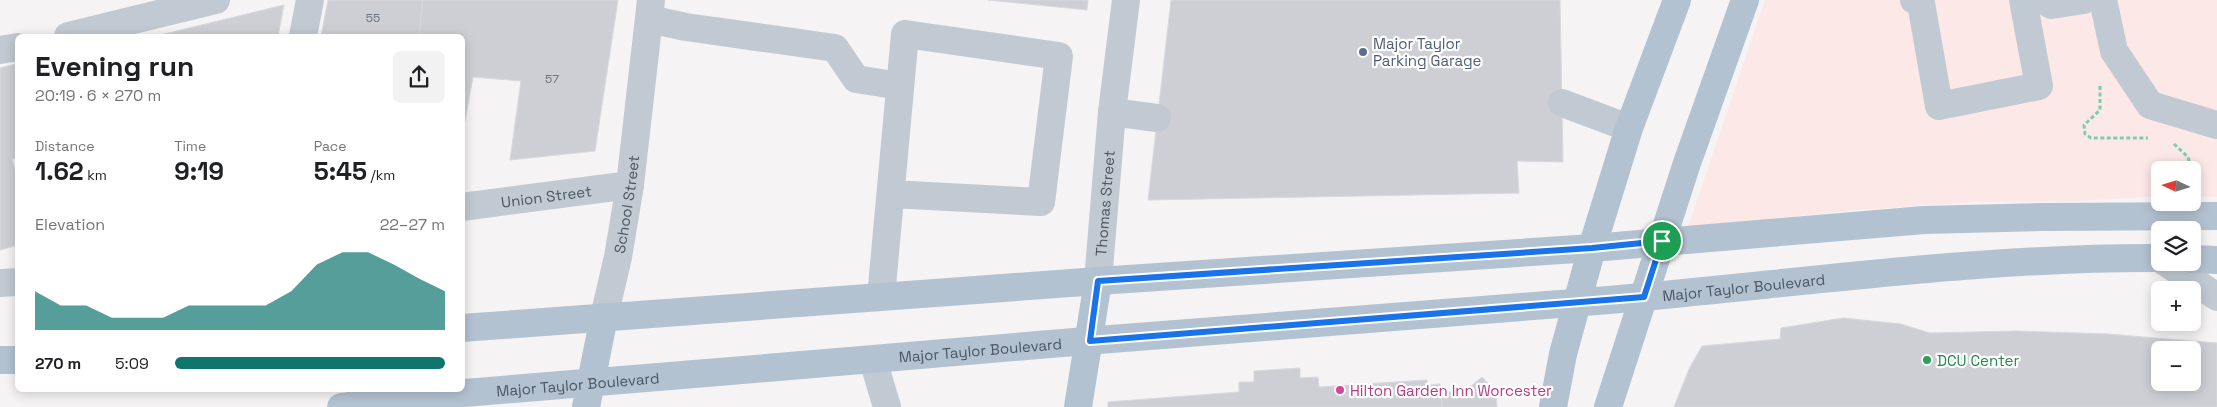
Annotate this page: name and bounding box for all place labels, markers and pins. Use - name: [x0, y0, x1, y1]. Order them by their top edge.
- place label: Major Taylor Parking Garage: [1373, 34, 1482, 70]
- marker: Major Taylor Parking Garage: [1357, 46, 1369, 58]
- pin: [1641, 220, 1683, 262]
- place label: DCU Center: [1937, 351, 2019, 370]
- marker: DCU Center: [1921, 354, 1933, 366]
- place label: Hilton Garden Inn Worcester: [1350, 381, 1552, 400]
- marker: Hilton Garden Inn Worcester: [1334, 384, 1346, 396]

